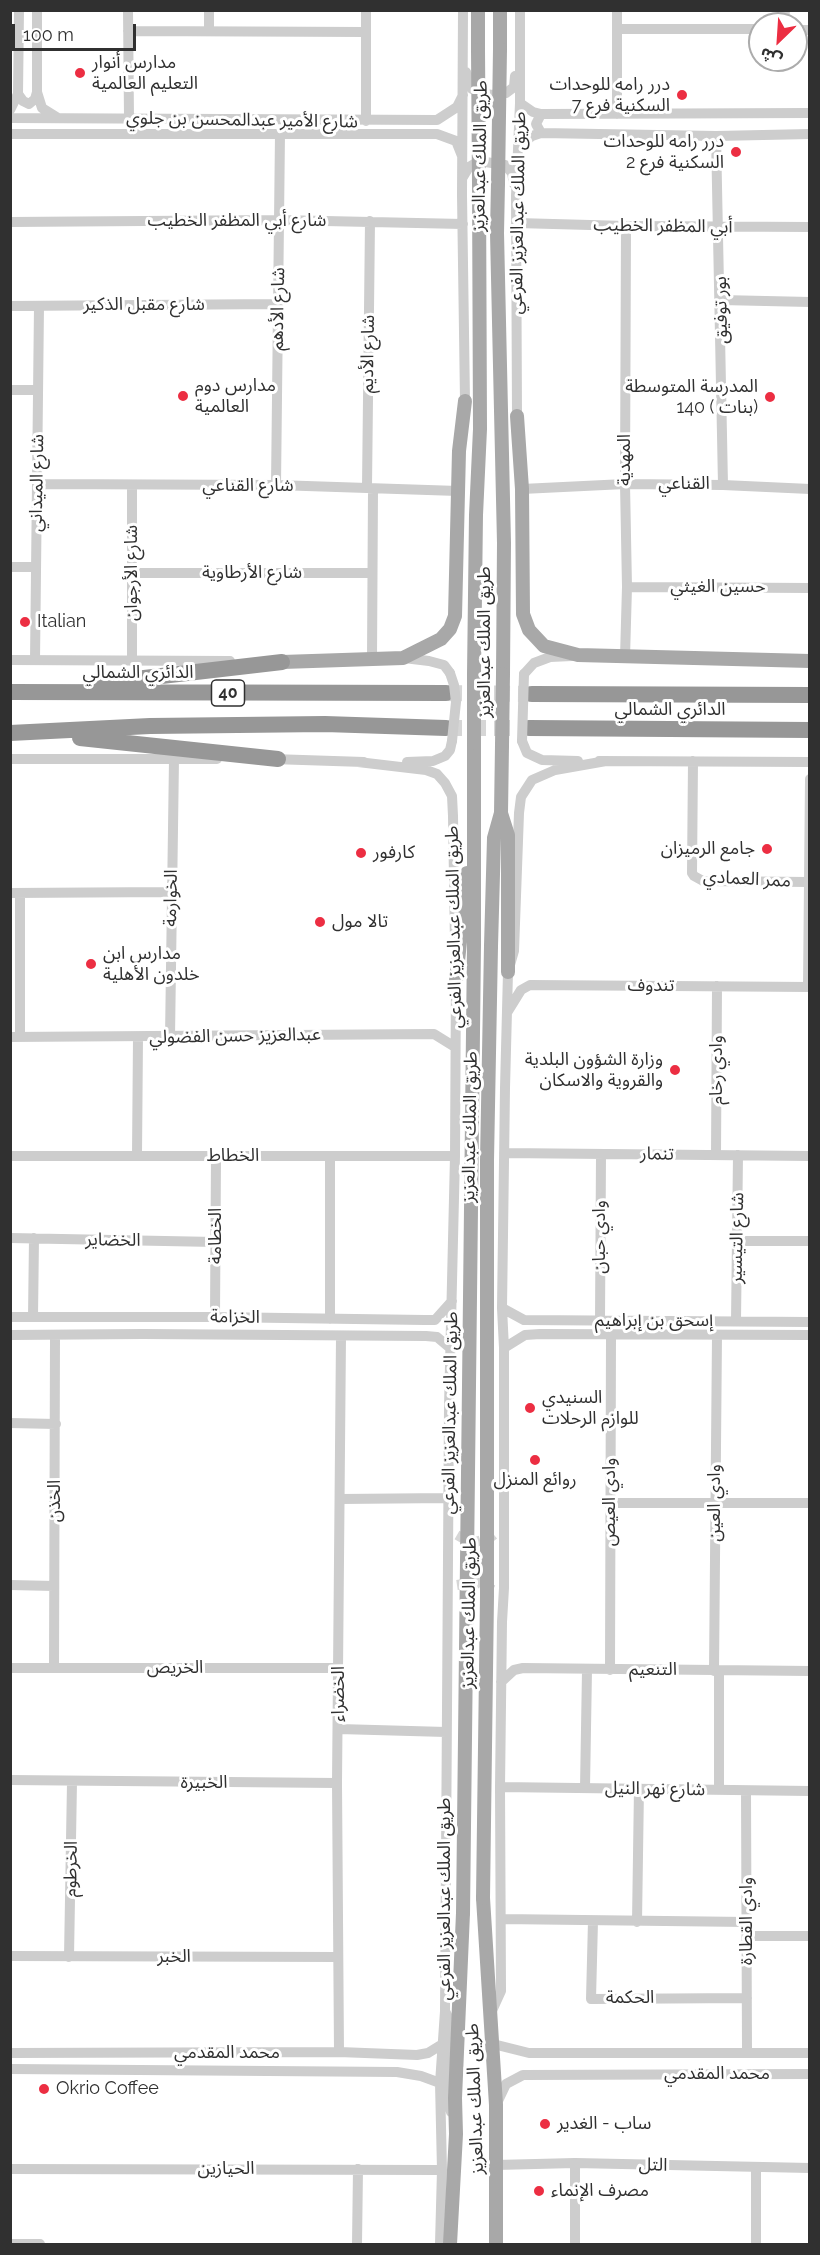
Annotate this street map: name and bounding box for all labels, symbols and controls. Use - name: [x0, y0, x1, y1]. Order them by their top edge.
- scale bar: [15, 12, 140, 50]
- north arrow: [748, 12, 808, 72]
- text: 100 m: [23, 24, 74, 45]
- text: ش: [757, 44, 785, 70]
- place label: مدارس أنوار التعليم العالمية: [92, 52, 198, 94]
- marker: مدارس أنوار التعليم العالمية: [73, 66, 87, 80]
- place label: درر رامه للوحدات السكنية فرع 7: [549, 74, 670, 116]
- street label: طريق الملك عبدالعزيز: [468, 80, 492, 232]
- marker: درر رامه للوحدات السكنية فرع 7: [675, 88, 689, 102]
- street label: شارع الأمير عبدالمحسن بن جلوي: [126, 107, 358, 133]
- street label: طريق الملك عبدالعزيز الفرعي: [505, 111, 531, 315]
- place label: درر رامه للوحدات السكنية فرع 2: [603, 131, 724, 174]
- marker: درر رامه للوحدات السكنية فرع 2: [729, 145, 743, 159]
- street label: شارع أبي المظفر الخطيب: [148, 210, 326, 232]
- street label: أبي المظفر الخطيب: [593, 214, 733, 238]
- street label: شارع الأدهم: [266, 267, 290, 351]
- street label: بور توفيق: [710, 276, 732, 344]
- street label: شارع مقبل الذكير: [83, 294, 205, 316]
- street label: شارع الأديم: [357, 315, 379, 393]
- place label: مدارس دوم العالمية: [195, 375, 276, 418]
- place label: المدرسة المتوسطة 140 ( بنات): [625, 376, 758, 418]
- marker: مدارس دوم العالمية: [176, 389, 190, 403]
- marker: المدرسة المتوسطة 140 ( بنات): [763, 390, 777, 404]
- street label: شارع الميداني: [25, 434, 49, 532]
- street label: المهدية: [614, 434, 636, 486]
- street label: القناعي: [658, 473, 710, 495]
- street label: شارع القناعي: [202, 475, 294, 497]
- street label: شارع الأرجوان: [121, 525, 143, 621]
- street label: شارع الأرطاوية: [202, 562, 302, 584]
- street label: طريق الملك عبدالعزيز: [474, 566, 496, 718]
- street label: حسين الغيثي: [670, 576, 766, 598]
- place label: Italian: [37, 611, 86, 633]
- marker: Italian: [18, 615, 32, 629]
- street label: الدائري الشمالي: [83, 662, 193, 684]
- road number: 40: [212, 680, 244, 706]
- street label: الدائري الشمالي: [615, 699, 725, 721]
- street label: طريق الملك عبدالعزيز الفرعي: [441, 825, 467, 1029]
- place label: جامع الرميزان: [661, 838, 755, 860]
- place label: كارفور: [373, 842, 415, 864]
- marker: جامع الرميزان: [760, 842, 774, 856]
- marker: كارفور: [354, 846, 368, 860]
- street label: ممر العمادي: [703, 866, 791, 892]
- street label: الخوارمة: [160, 869, 182, 927]
- place label: تالا مول: [332, 911, 388, 933]
- marker: تالا مول: [313, 915, 327, 929]
- place label: مدارس ابن خلدون الأهلية: [103, 943, 199, 986]
- marker: مدارس ابن خلدون الأهلية: [84, 957, 98, 971]
- street label: تندوف: [628, 975, 674, 997]
- street label: عبدالعزيز حسن الفضولي: [149, 1024, 321, 1048]
- street label: وادي رخام: [706, 1035, 728, 1105]
- place label: وزارة الشؤون البلدية والقروية والاسكان: [525, 1049, 663, 1092]
- street label: طريق الملك عبدالعزيز: [458, 1051, 482, 1203]
- marker: وزارة الشؤون البلدية والقروية والاسكان: [668, 1063, 682, 1077]
- street label: تنمار: [640, 1143, 674, 1165]
- street label: الخطاط: [207, 1145, 259, 1167]
- street label: شارع التيسير: [725, 1192, 749, 1284]
- street label: وادي حبان: [589, 1200, 611, 1274]
- street label: الخطامة: [205, 1208, 227, 1264]
- street label: الخضاير: [85, 1229, 141, 1251]
- street label: الخزامة: [210, 1306, 260, 1328]
- street label: إسحق بن إبراهيم: [595, 1310, 713, 1332]
- street label: طريق الملك عبدالعزيز الفرعي: [437, 1311, 463, 1515]
- place label: السنيدي للوازم الرحلات: [542, 1387, 639, 1430]
- marker: السنيدي للوازم الرحلات: [523, 1401, 537, 1415]
- marker: روائع المنزل: [528, 1453, 542, 1467]
- street label: وادي العيص: [599, 1458, 621, 1546]
- street label: وادي العين: [704, 1464, 726, 1542]
- place label: روائع المنزل: [493, 1469, 577, 1491]
- street label: الخذن: [44, 1480, 66, 1522]
- street label: طريق الملك عبدالعزيز: [457, 1537, 481, 1689]
- street label: الخريص: [147, 1657, 203, 1679]
- street label: التنعيم: [629, 1659, 677, 1681]
- street label: الخضراء: [328, 1666, 350, 1722]
- street label: الخبيرة: [180, 1772, 228, 1794]
- street label: شارع نهر النيل: [605, 1777, 705, 1801]
- street label: طريق الملك عبدالعزيز الفرعي: [434, 1798, 456, 2000]
- street label: الخرطوم: [60, 1841, 82, 1897]
- street label: وادي القطارة: [736, 1877, 758, 1965]
- street label: الخبر: [157, 1946, 191, 1968]
- street label: الحكمة: [606, 1987, 654, 2009]
- street label: طريق الملك عبدالعزيز: [462, 2023, 488, 2175]
- street label: محمد المقدمي: [174, 2042, 280, 2064]
- street label: محمد المقدمي: [664, 2063, 770, 2085]
- place label: Okrio Coffee: [56, 2078, 159, 2100]
- marker: Okrio Coffee: [37, 2082, 51, 2096]
- place label: ساب - الغدير: [557, 2113, 651, 2135]
- marker: ساب - الغدير: [538, 2117, 552, 2131]
- street label: التل: [638, 2154, 668, 2176]
- street label: الحيازين: [198, 2158, 254, 2180]
- place label: مصرف الإنماء: [551, 2180, 649, 2202]
- marker: مصرف الإنماء: [532, 2184, 546, 2198]

